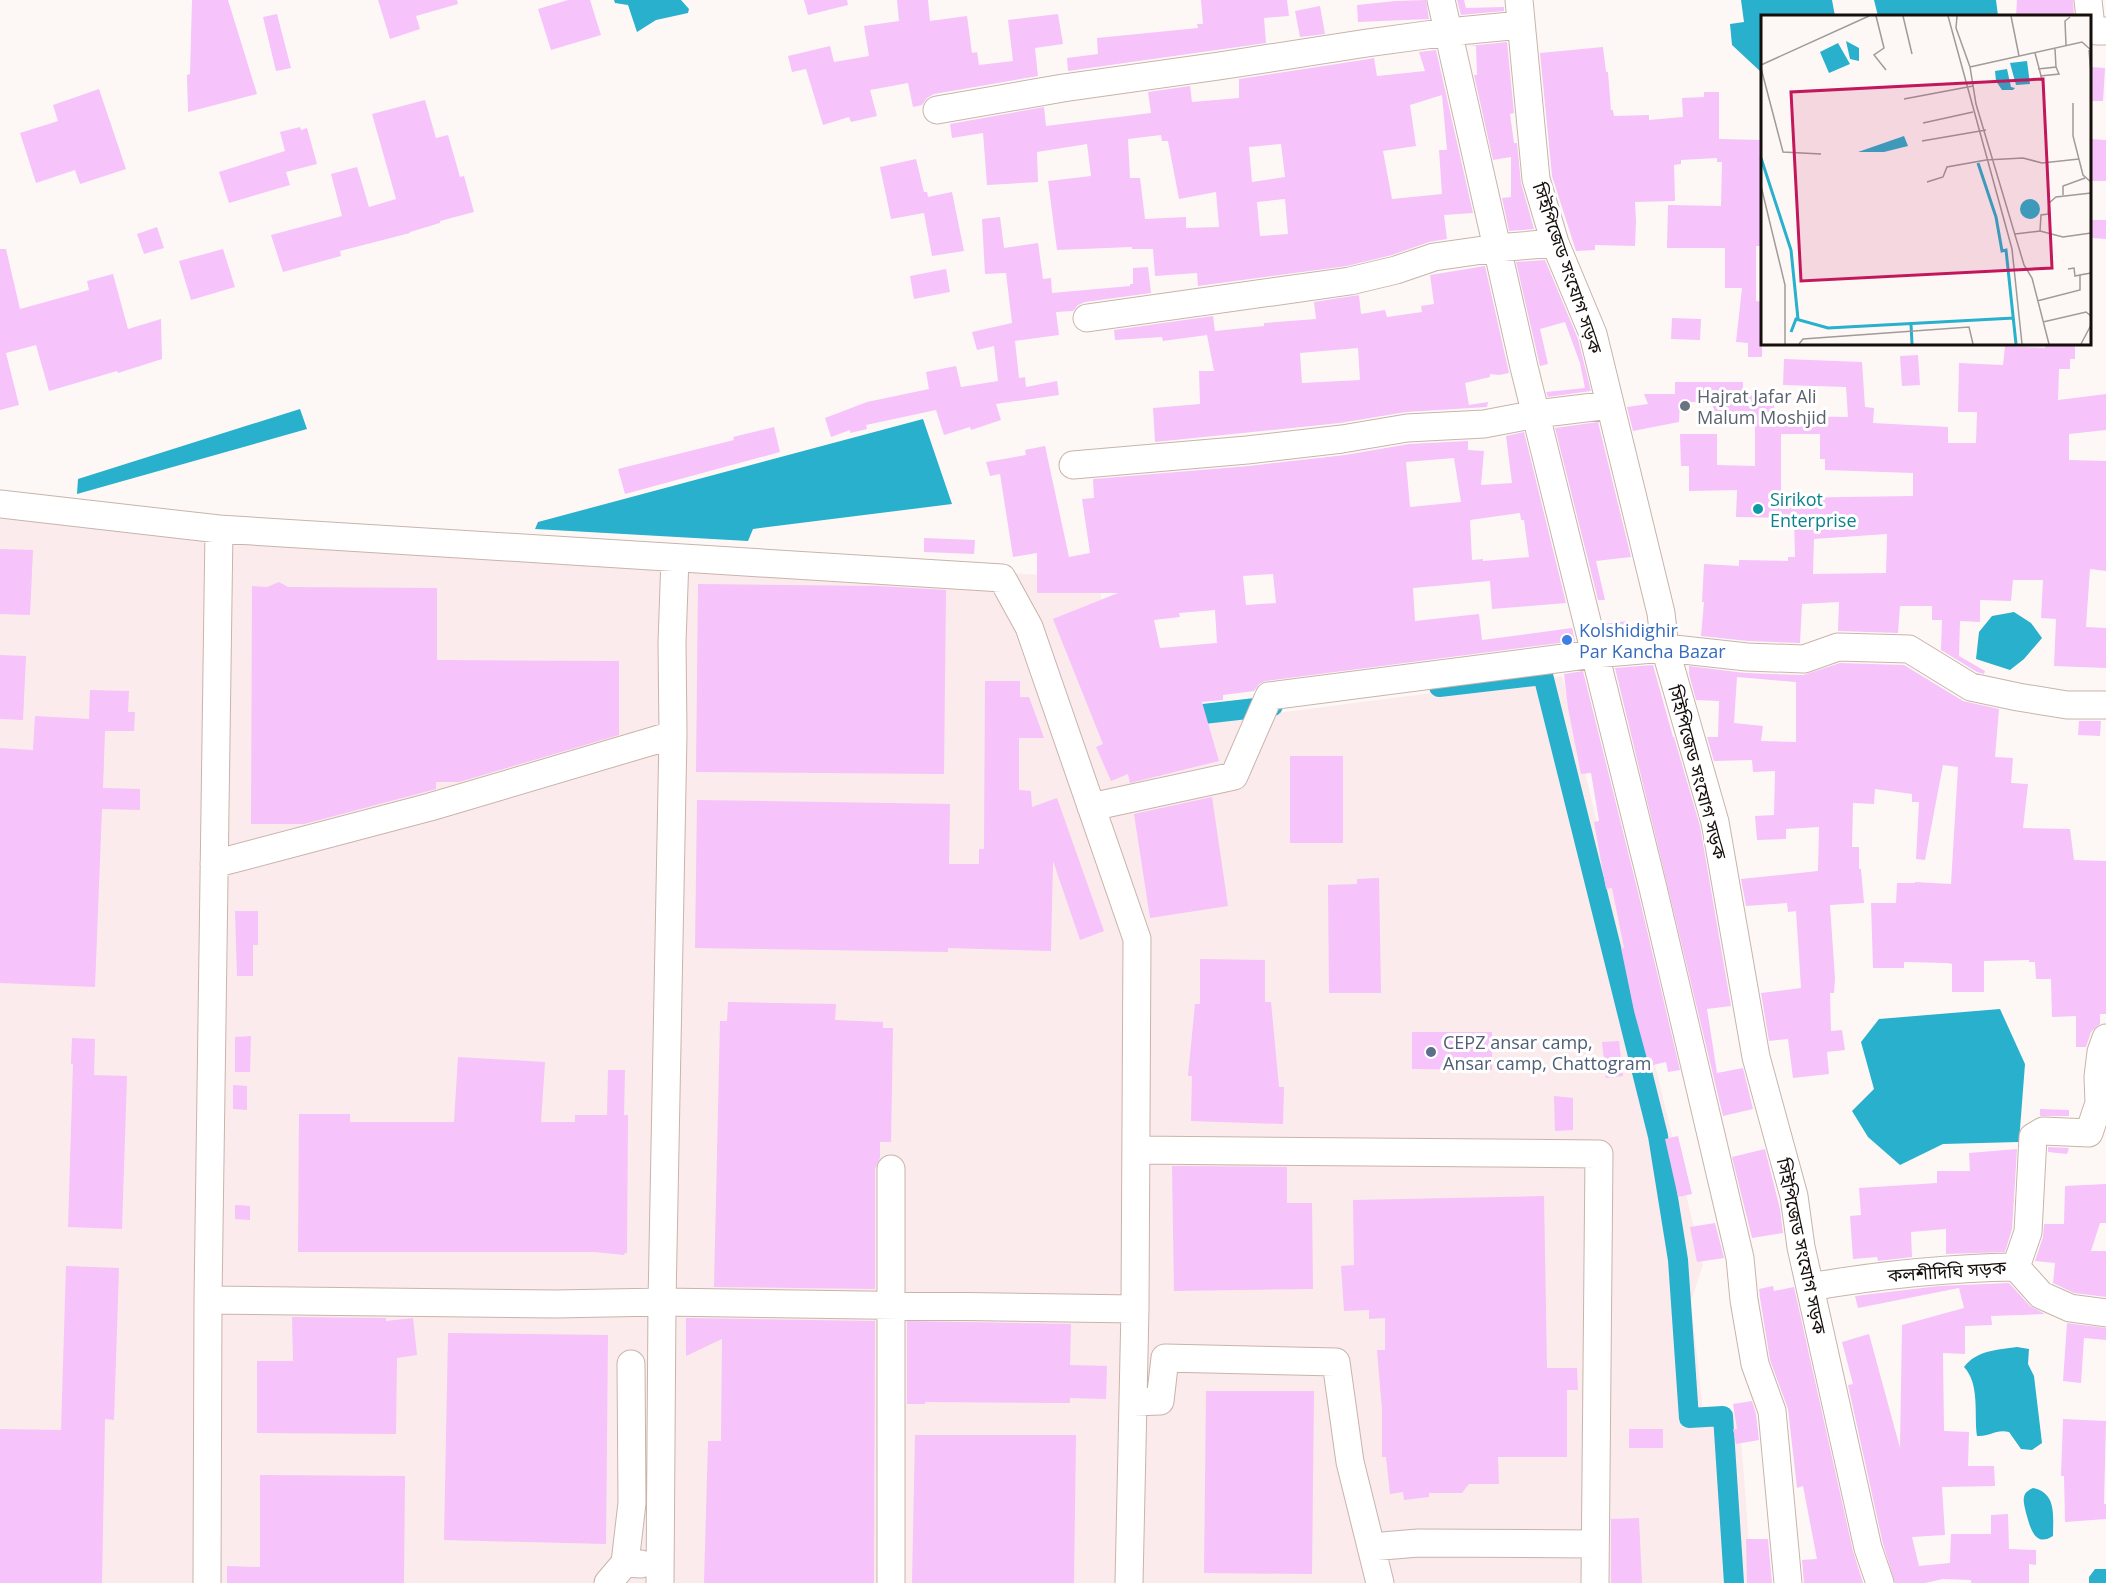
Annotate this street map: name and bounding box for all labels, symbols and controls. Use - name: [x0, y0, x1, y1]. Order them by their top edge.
- inset map: [1761, 15, 2091, 345]
- street label: সিইপিজেড সংযোগ সড়ক: [1527, 178, 1609, 357]
- place label: Hajrat Jafar Ali Malum Moshjid: [1697, 384, 1827, 429]
- marker: Hajrat Jafar Ali Malum Moshjid: [1678, 399, 1692, 413]
- place label: Sirikot Enterprise: [1770, 487, 1857, 532]
- marker: Sirikot Enterprise: [1751, 502, 1765, 516]
- place label: Kolshidighir Par Kancha Bazar: [1579, 618, 1726, 663]
- marker: Kolshidighir Par Kancha Bazar: [1560, 633, 1574, 647]
- street label: সিইপিজেড সংযোগ সড়ক: [1663, 681, 1733, 862]
- place label: CEPZ ansar camp, Ansar camp, Chattogram: [1443, 1030, 1652, 1075]
- marker: CEPZ ansar camp, Ansar camp, Chattogram: [1424, 1045, 1438, 1059]
- street label: সিইপিজেড সংযোগ সড়ক: [1771, 1155, 1832, 1337]
- street label: কলশীদিঘি সড়ক: [1886, 1255, 2007, 1287]

